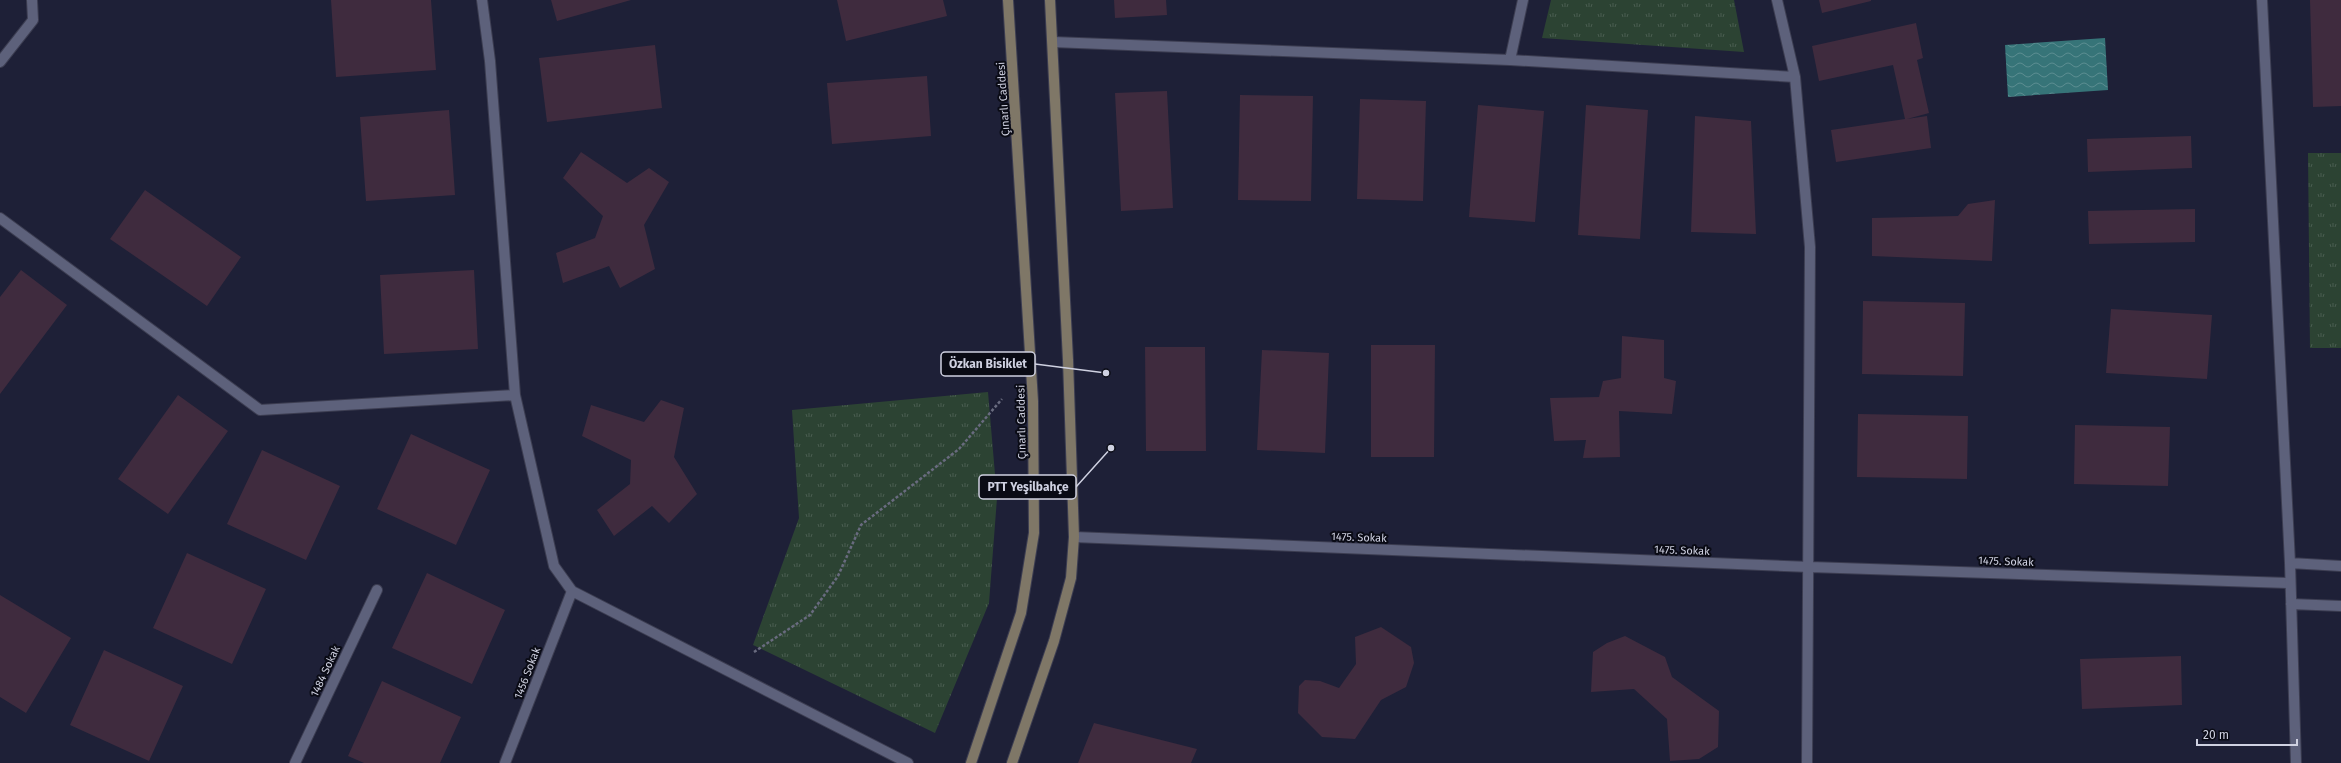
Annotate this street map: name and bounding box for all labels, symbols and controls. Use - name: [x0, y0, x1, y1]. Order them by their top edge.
- street label: Çınarlı Caddesi: [994, 61, 1013, 137]
- callout: Özkan Bisiklet: [941, 352, 1035, 376]
- text: Özkan Bisiklet: [949, 355, 1027, 371]
- street label: Çınarlı Caddesi: [1014, 385, 1029, 459]
- callout: PTT Yeşilbahçe: [979, 475, 1076, 499]
- text: PTT Yeşilbahçe: [987, 480, 1069, 495]
- street label: 1475. Sokak: [1331, 530, 1387, 545]
- street label: 1475. Sokak: [1654, 543, 1710, 558]
- street label: 1475. Sokak: [1978, 554, 2034, 569]
- street label: 1484 Sokak: [308, 643, 343, 699]
- street label: 1456 Sokak: [512, 645, 543, 701]
- scale bar: [2197, 721, 2297, 747]
- text: 20 m: [2203, 728, 2229, 742]

